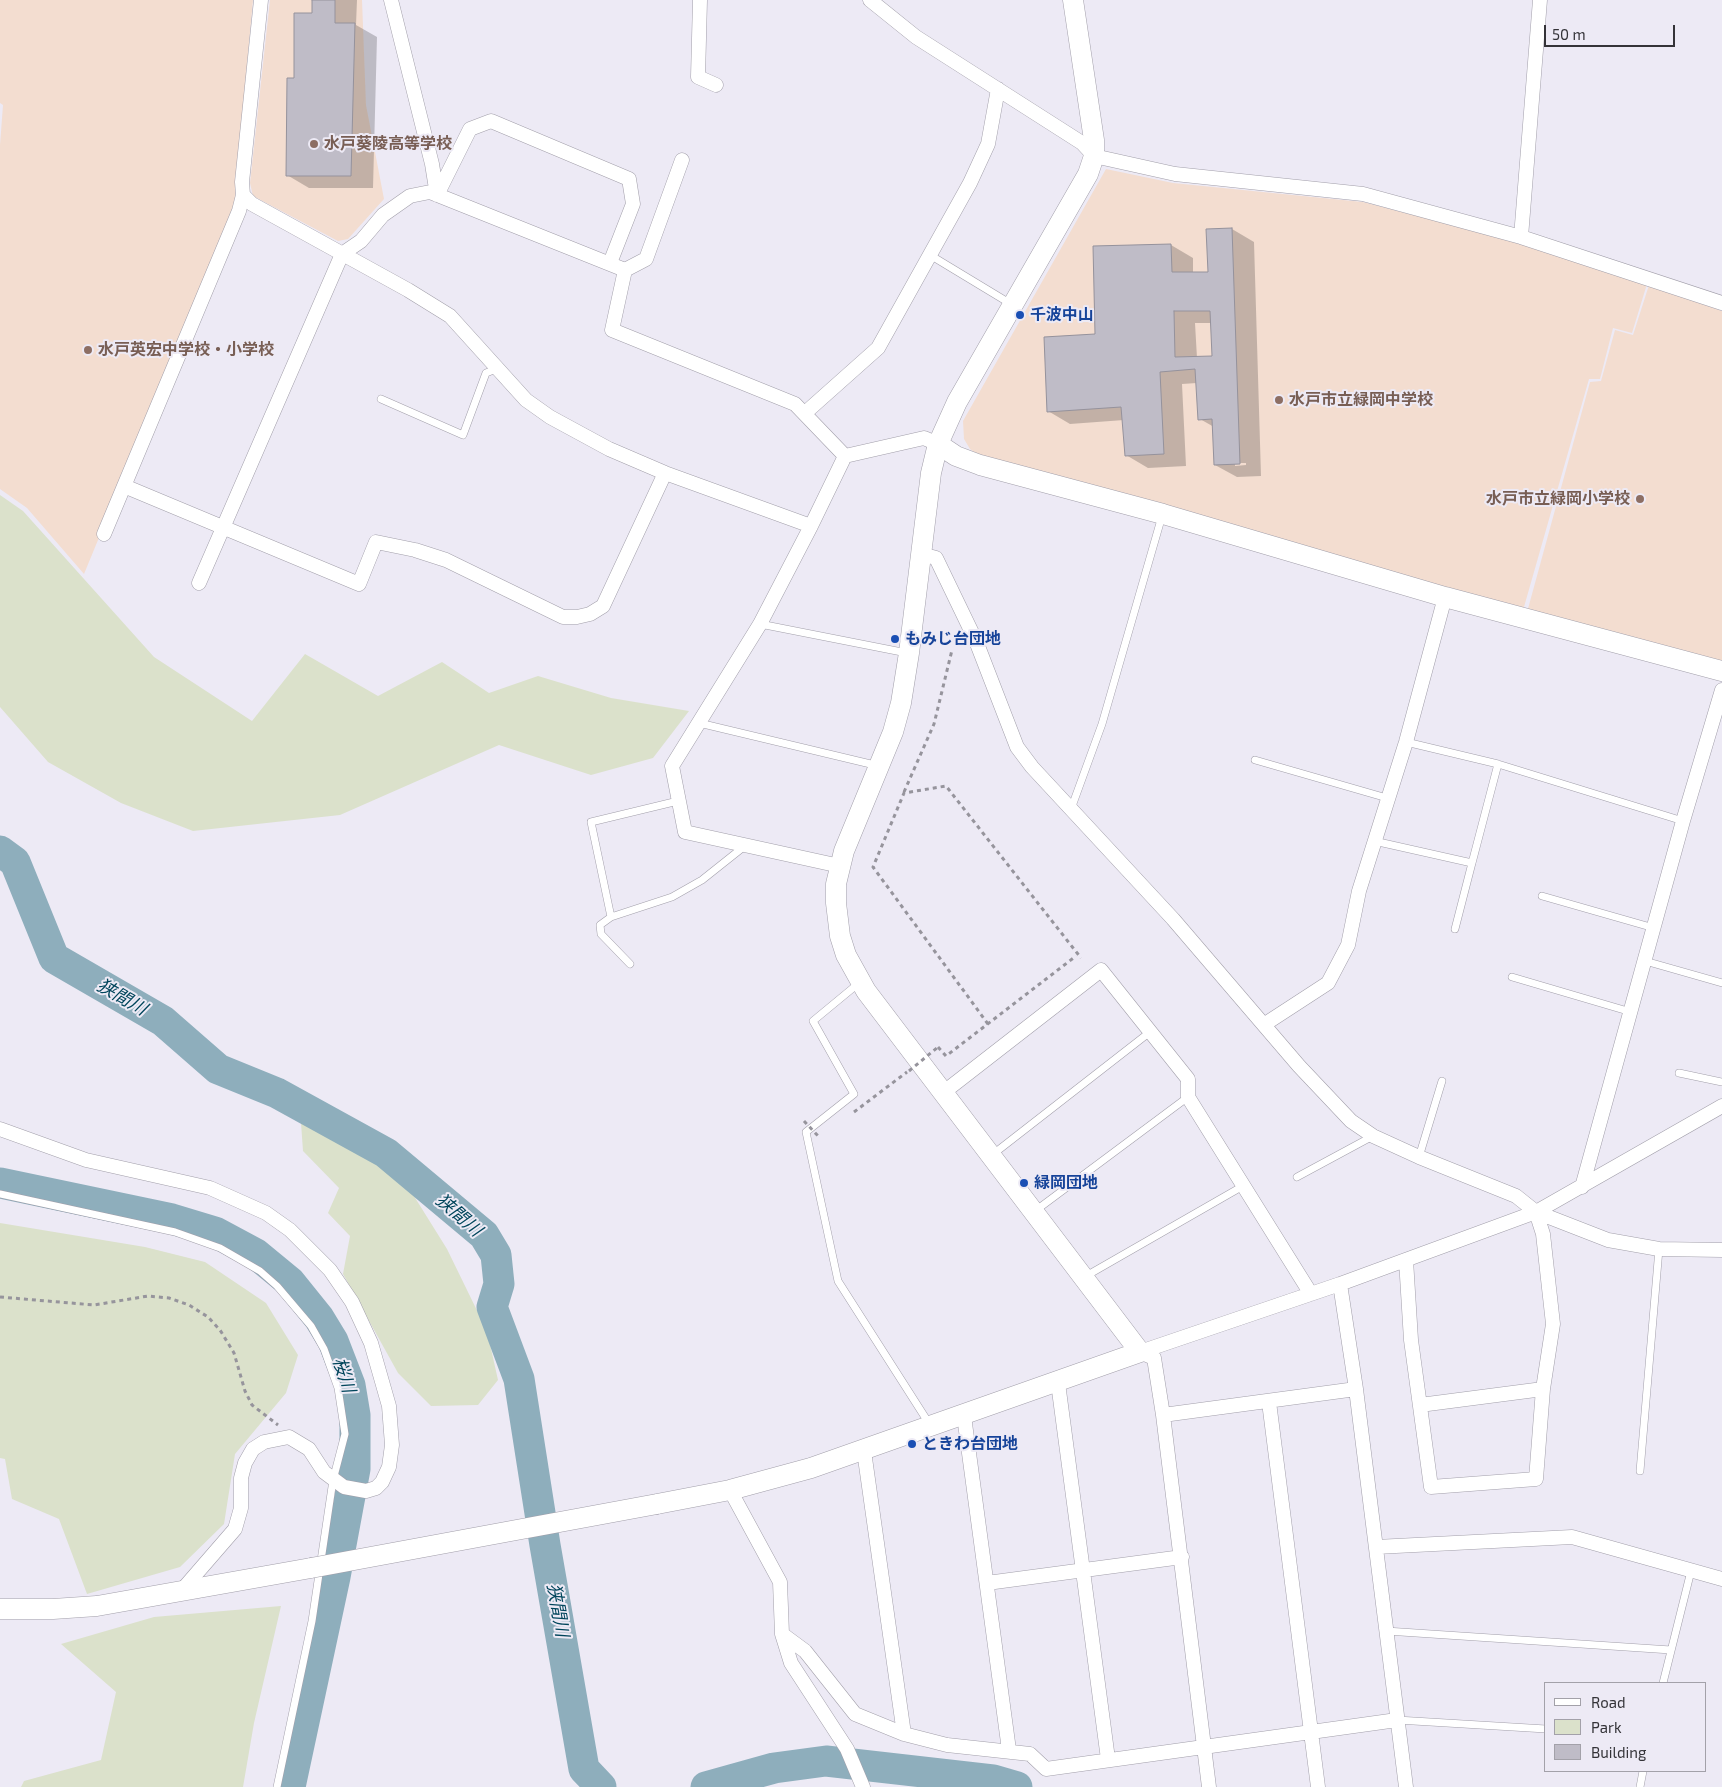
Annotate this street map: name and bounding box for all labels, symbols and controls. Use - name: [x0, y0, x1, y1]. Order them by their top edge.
- scale bar: [1547, 15, 1678, 47]
- text: 50 m: [1552, 25, 1586, 43]
- place label: 水戸葵陵高等学校: [324, 134, 452, 154]
- marker: 水戸葵陵高等学校: [308, 138, 320, 150]
- place label: 千波中山: [1030, 305, 1094, 325]
- marker: 千波中山: [1014, 309, 1026, 321]
- place label: 水戸英宏中学校・小学校: [98, 340, 274, 360]
- marker: 水戸英宏中学校・小学校: [82, 344, 94, 356]
- place label: 水戸市立緑岡中学校: [1289, 390, 1433, 410]
- marker: 水戸市立緑岡中学校: [1273, 394, 1285, 406]
- place label: 水戸市立緑岡小学校: [1486, 489, 1630, 509]
- marker: 水戸市立緑岡小学校: [1634, 493, 1646, 505]
- place label: もみじ台団地: [905, 629, 1001, 649]
- marker: もみじ台団地: [889, 633, 901, 645]
- water label: 狭間川: [93, 974, 151, 1020]
- place label: 緑岡団地: [1034, 1173, 1098, 1193]
- marker: 緑岡団地: [1018, 1177, 1030, 1189]
- water label: 狭間川: [432, 1189, 486, 1241]
- water label: 桜川: [328, 1355, 360, 1395]
- place label: ときわ台団地: [922, 1434, 1018, 1454]
- marker: ときわ台団地: [906, 1438, 918, 1450]
- water label: 狭間川: [543, 1582, 573, 1638]
- legend: [1544, 1682, 1707, 1772]
- text: Road: [1591, 1693, 1626, 1711]
- text: Park: [1591, 1718, 1622, 1736]
- text: Building: [1591, 1743, 1646, 1761]

